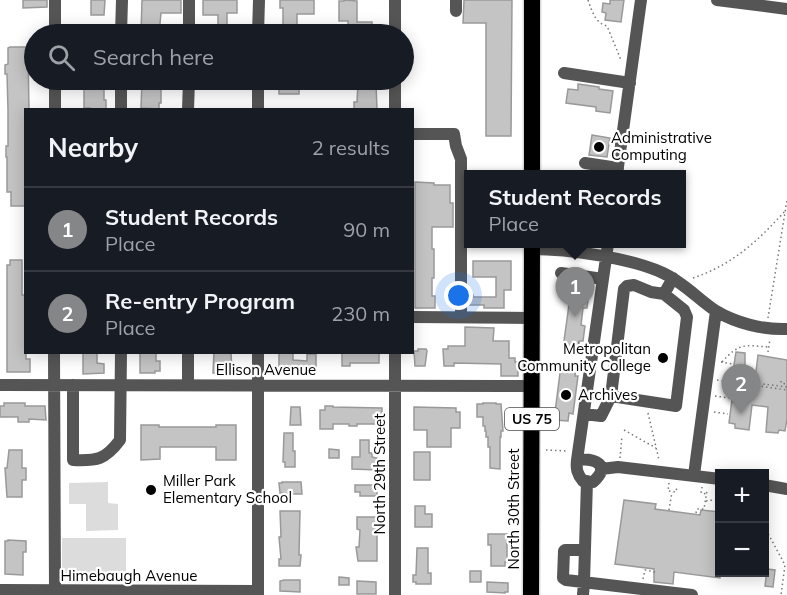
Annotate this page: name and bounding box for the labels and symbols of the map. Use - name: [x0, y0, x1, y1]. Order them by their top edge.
- place label: Administrative Computing: [611, 128, 712, 164]
- marker: Administrative Computing: [592, 140, 606, 154]
- pin: 1: [556, 268, 594, 317]
- your location: [444, 281, 473, 310]
- place label: Metropolitan Community College: [517, 339, 651, 375]
- marker: Metropolitan Community College: [656, 351, 670, 365]
- street label: Ellison Avenue: [216, 360, 316, 379]
- pin: 2: [722, 364, 760, 414]
- place label: Archives: [578, 385, 638, 404]
- marker: Archives: [559, 388, 573, 402]
- road number: US 75: [505, 408, 559, 430]
- street label: North 29th Street: [370, 413, 389, 535]
- street label: North 30th Street: [504, 448, 523, 570]
- place label: Miller Park Elementary School: [163, 471, 292, 507]
- marker: Miller Park Elementary School: [144, 483, 158, 497]
- street label: Himebaugh Avenue: [60, 566, 198, 585]

